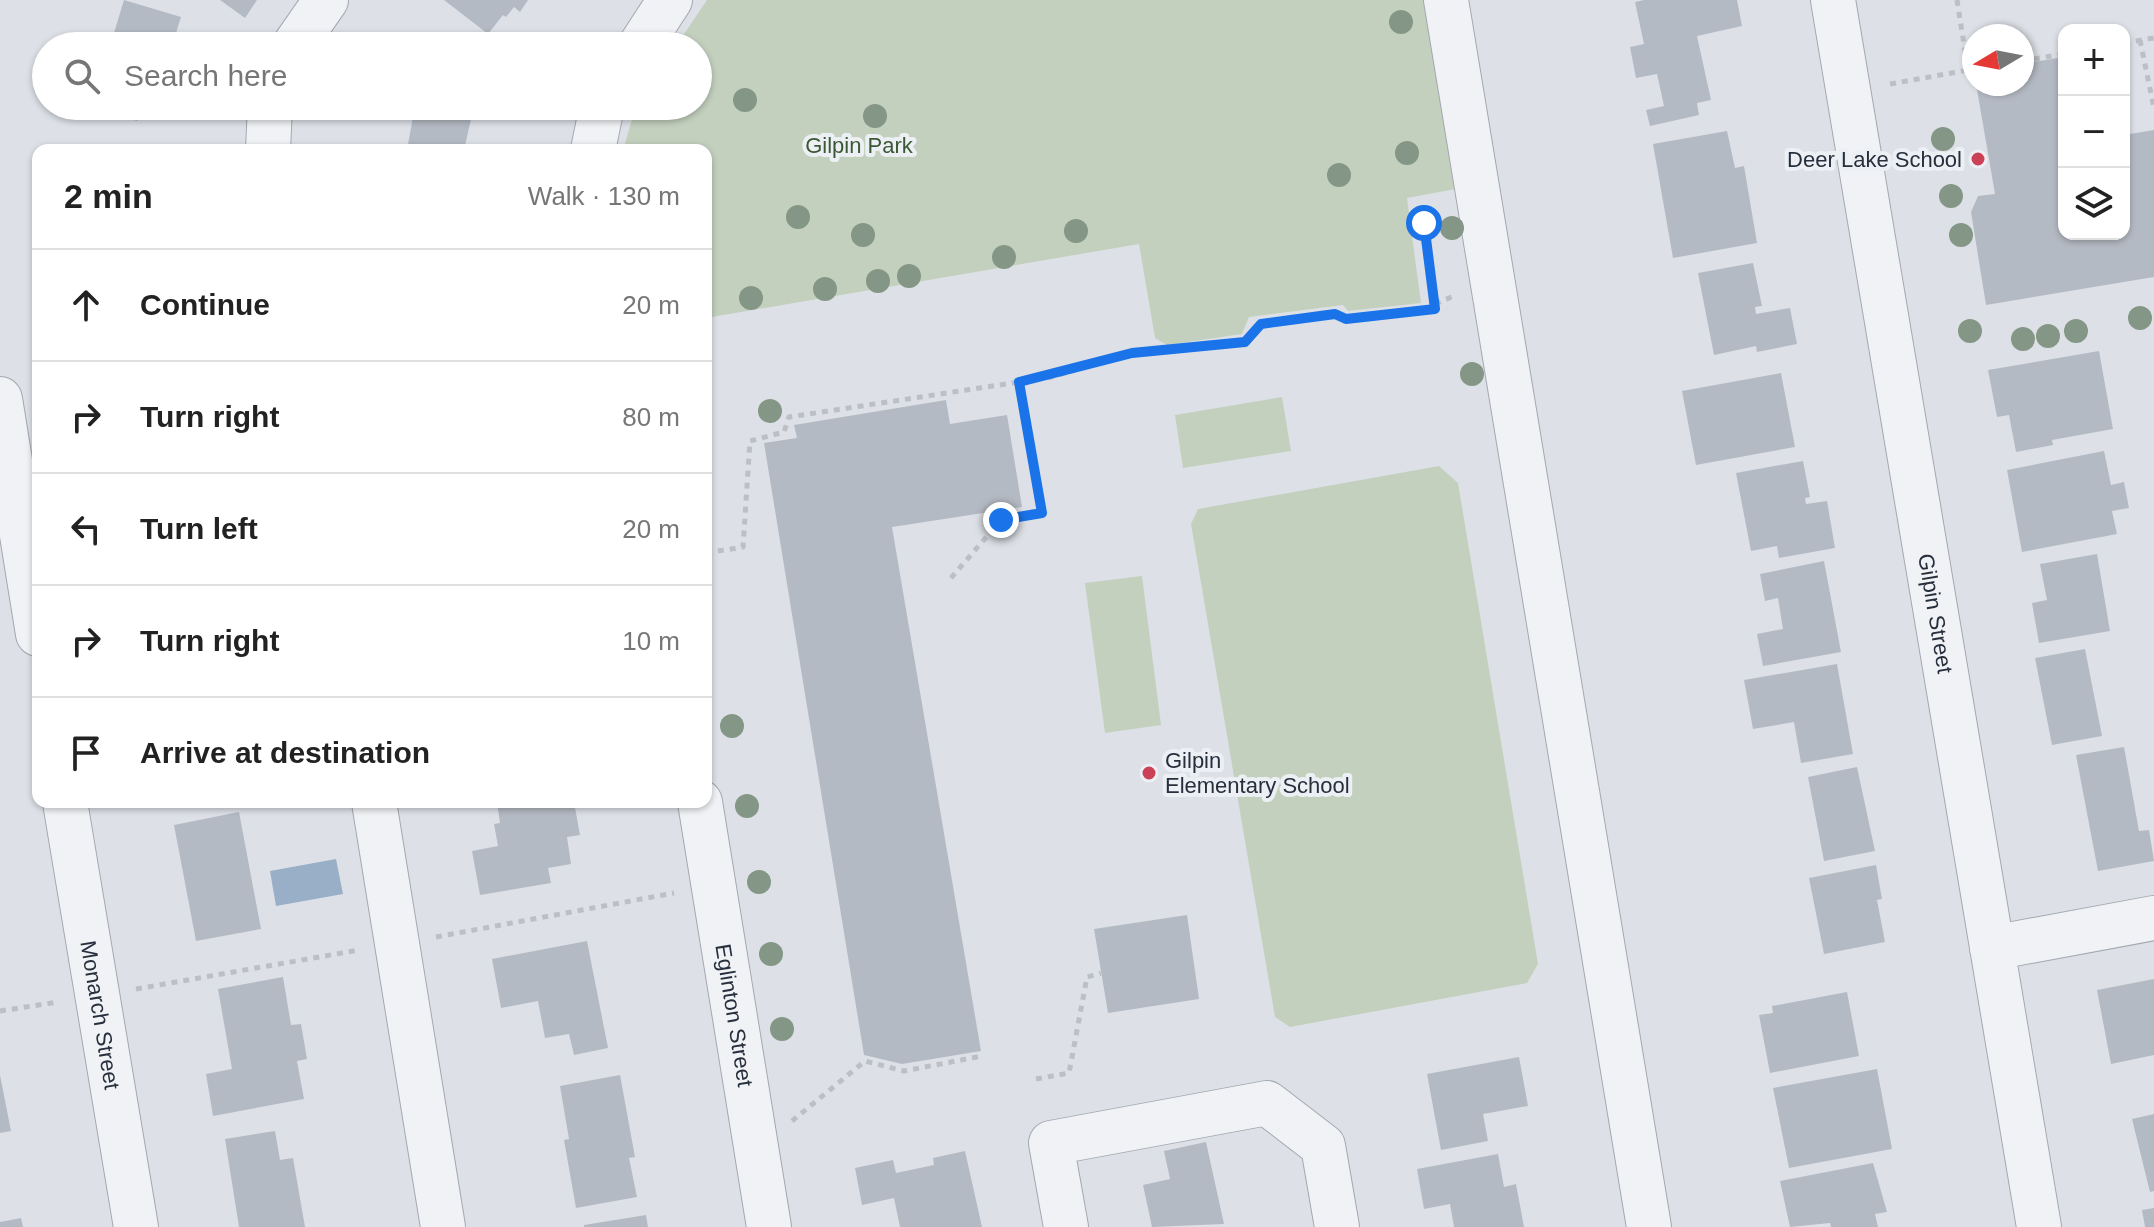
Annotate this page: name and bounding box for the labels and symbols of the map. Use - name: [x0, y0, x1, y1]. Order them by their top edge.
- north arrow: [1962, 24, 2034, 96]
- park label: Gilpin Park: [805, 133, 914, 158]
- place label: Deer Lake School: [1787, 147, 1962, 172]
- marker: Deer Lake School: [1969, 150, 1987, 168]
- route start: [1406, 205, 1442, 241]
- route end: [983, 502, 1019, 538]
- street label: Gilpin Street: [1914, 552, 1958, 675]
- place label: Gilpin Elementary School: [1165, 748, 1350, 798]
- marker: Gilpin Elementary School: [1140, 764, 1158, 782]
- street label: Monarch Street: [76, 939, 125, 1091]
- street label: Eglinton Street: [711, 942, 759, 1089]

